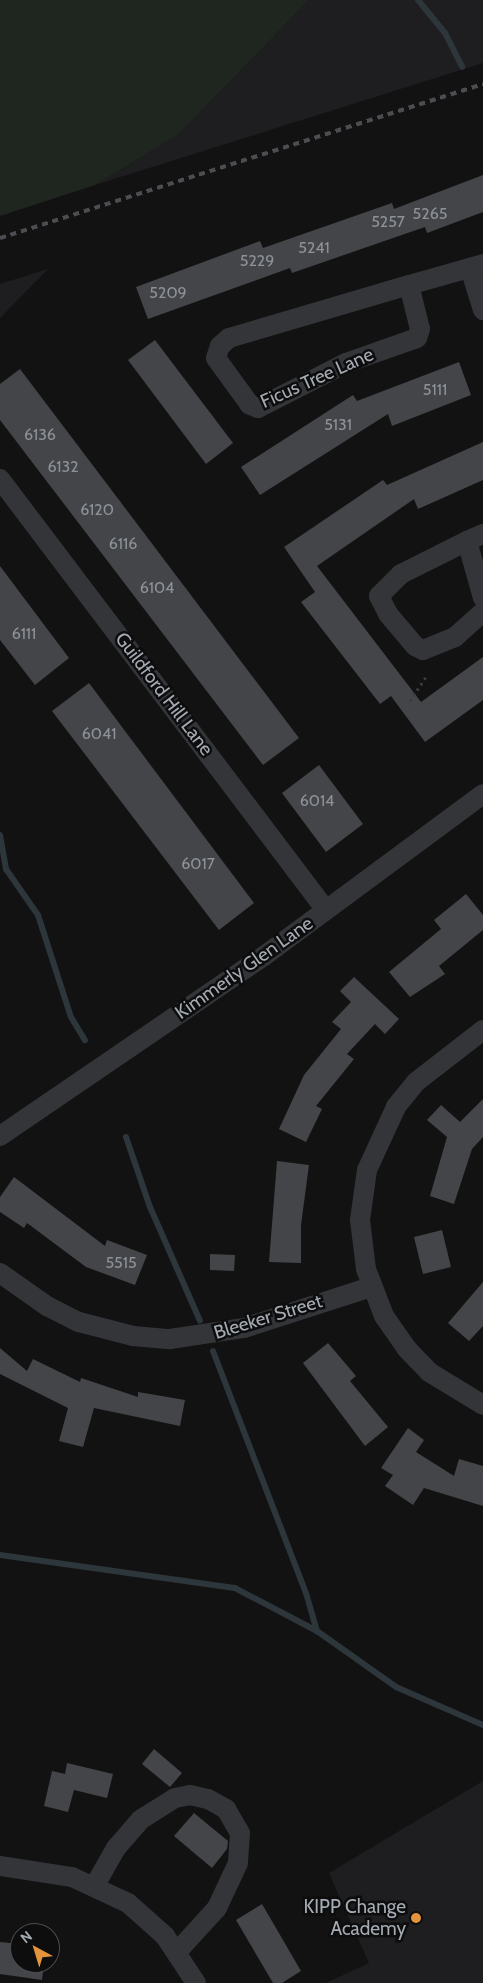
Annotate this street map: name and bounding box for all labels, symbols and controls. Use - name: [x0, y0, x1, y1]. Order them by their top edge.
- house number: 5265: [413, 204, 447, 224]
- house number: 5257: [371, 212, 405, 232]
- house number: 5241: [298, 238, 330, 258]
- house number: 5229: [240, 251, 274, 271]
- house number: 5209: [149, 283, 187, 303]
- street label: Ficus Tree Lane: [257, 343, 377, 413]
- house number: 5111: [423, 380, 447, 400]
- house number: 5131: [324, 415, 352, 435]
- house number: 6136: [24, 425, 56, 445]
- house number: 6132: [47, 457, 79, 477]
- house number: 6120: [80, 500, 114, 520]
- house number: 6116: [109, 534, 137, 554]
- house number: 6104: [140, 578, 174, 598]
- house number: 6111: [12, 624, 36, 644]
- street label: Guildford Hill Lane: [110, 628, 218, 760]
- house number: 6041: [82, 724, 116, 744]
- house number: 6014: [300, 791, 334, 811]
- house number: 6017: [181, 854, 215, 874]
- street label: Kimmerly Glen Lane: [171, 912, 317, 1024]
- house number: 5515: [105, 1253, 137, 1273]
- street label: Bleeker Street: [211, 1290, 325, 1344]
- place label: KIPP Change Academy: [303, 1896, 406, 1940]
- marker: KIPP Change Academy: [410, 1912, 422, 1924]
- north arrow: [10, 1923, 60, 1973]
- text: N: [17, 1927, 36, 1947]

